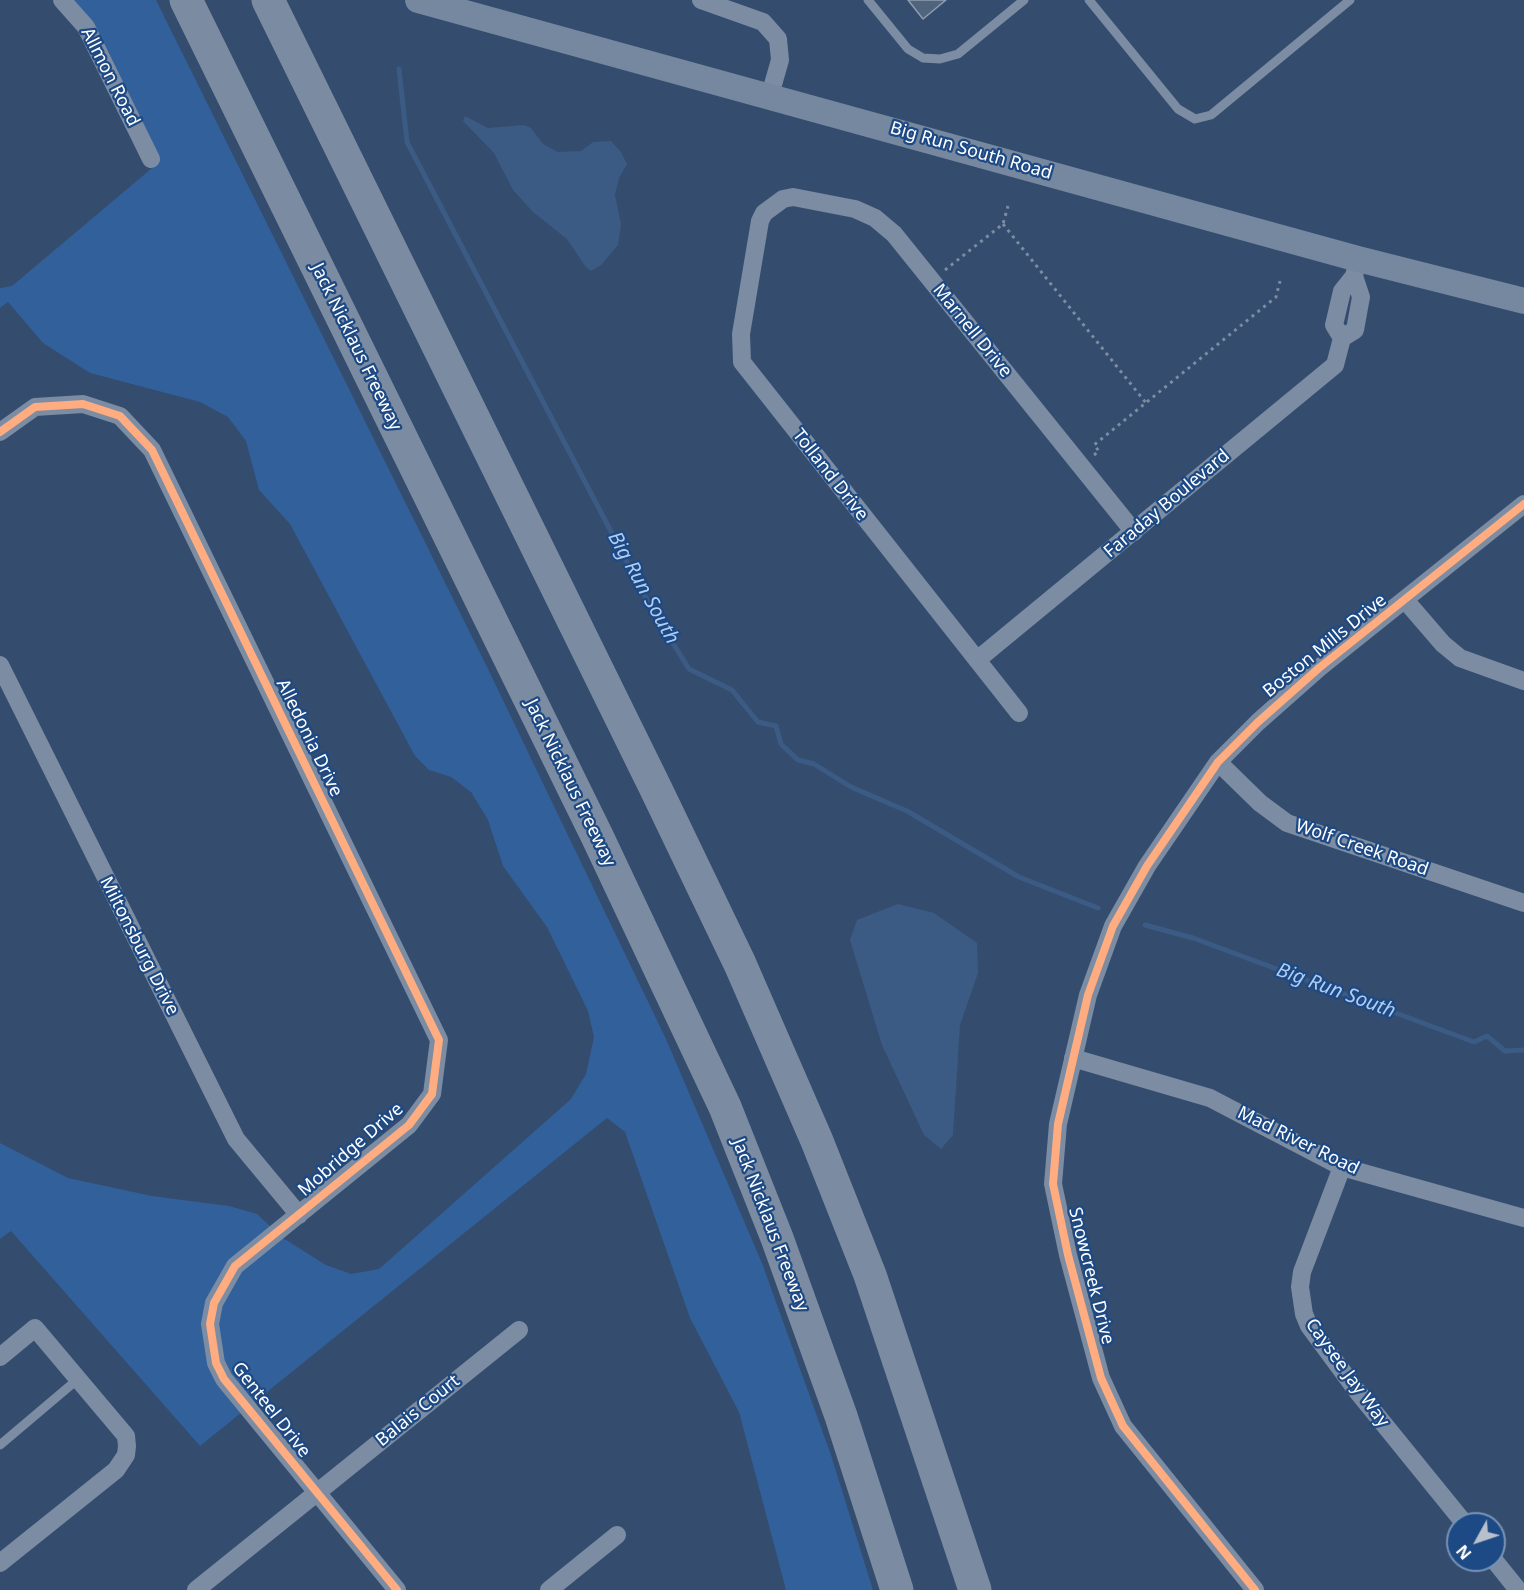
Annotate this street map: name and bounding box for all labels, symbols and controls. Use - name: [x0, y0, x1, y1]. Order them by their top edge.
- street label: Allmon Road: [76, 24, 144, 130]
- street label: Big Run South Road: [887, 118, 1055, 184]
- street label: Jack Nicklaus Freeway: [306, 260, 406, 434]
- street label: Marnell Drive: [928, 280, 1016, 382]
- street label: Tolland Drive: [788, 425, 872, 525]
- street label: Faraday Boulevard: [1100, 445, 1234, 563]
- water label: Big Run South: [602, 528, 684, 648]
- street label: Boston Mills Drive: [1259, 590, 1391, 702]
- street label: Alledonia Drive: [271, 676, 347, 800]
- street label: Jack Nicklaus Freeway: [520, 696, 620, 870]
- street label: Wolf Creek Road: [1293, 815, 1431, 881]
- street label: Miltonsburg Drive: [95, 873, 183, 1019]
- water label: Big Run South: [1273, 958, 1399, 1024]
- street label: Mobridge Drive: [294, 1099, 408, 1201]
- street label: Mad River Road: [1234, 1102, 1362, 1180]
- street label: Jack Nicklaus Freeway: [727, 1135, 813, 1315]
- street label: Snowcreek Drive: [1064, 1205, 1118, 1347]
- street label: Caysee Jay Way: [1300, 1315, 1394, 1431]
- street label: Genteel Drive: [227, 1358, 315, 1462]
- street label: Balais Court: [372, 1371, 464, 1451]
- north arrow: [1446, 1512, 1506, 1572]
- text: N: [1451, 1540, 1476, 1564]

